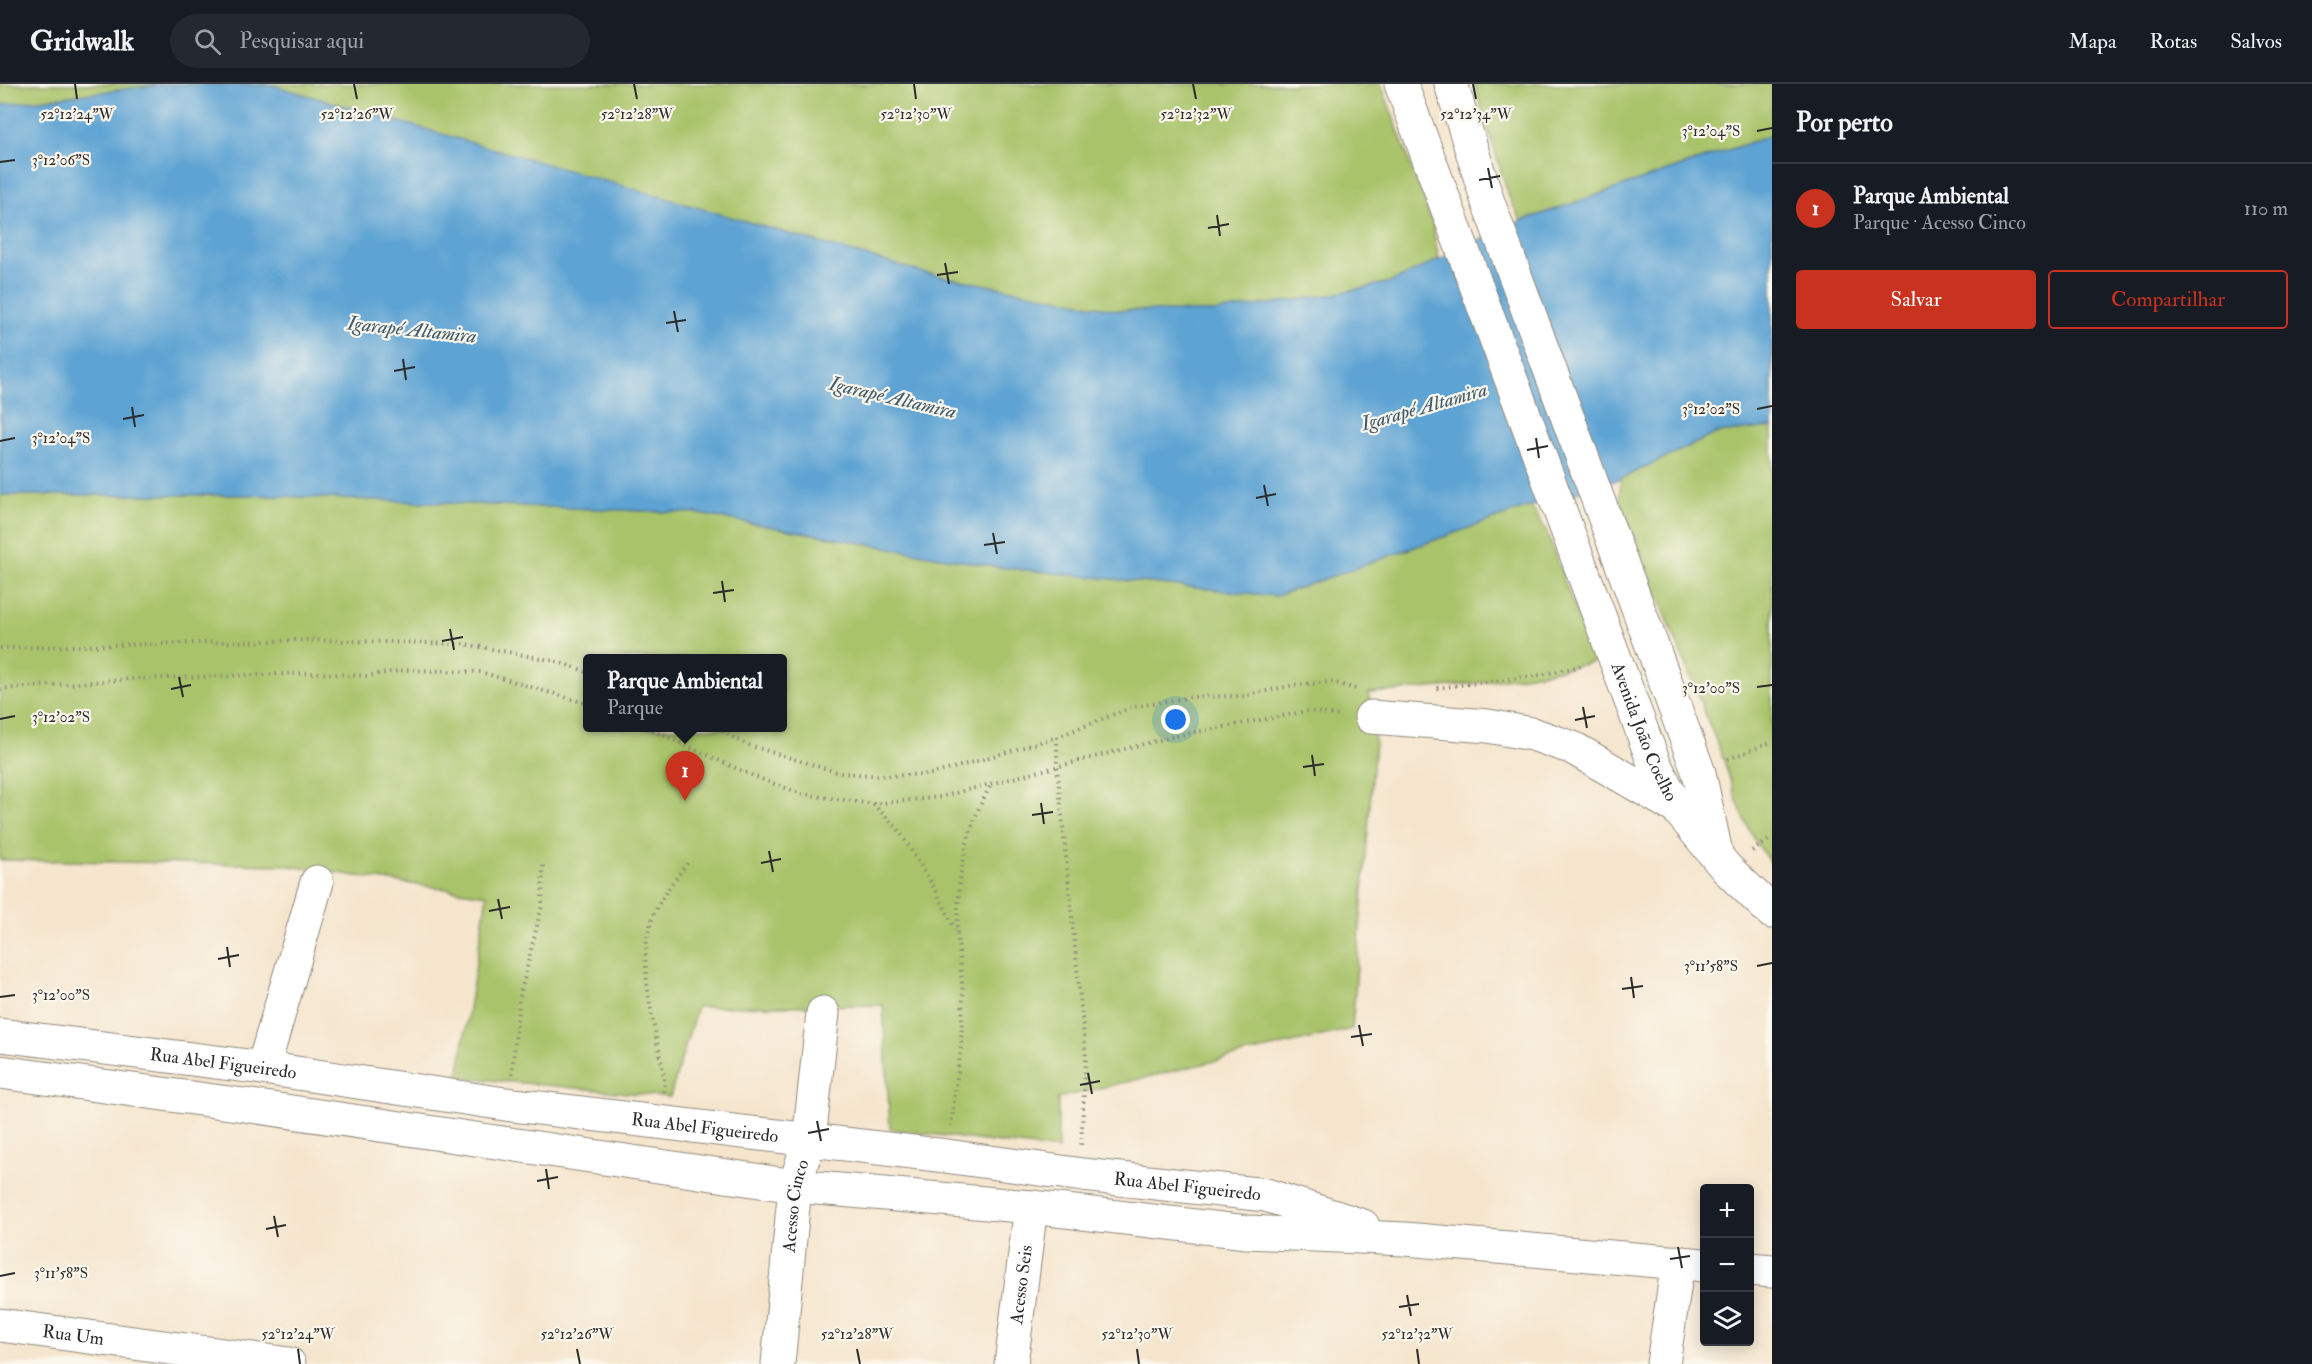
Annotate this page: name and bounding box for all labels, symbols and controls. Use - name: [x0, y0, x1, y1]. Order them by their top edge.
- search box: [170, 14, 590, 68]
- text: Gridwalk: [30, 24, 134, 59]
- icon: search: [191, 25, 224, 58]
- text: Pesquisar aqui: [239, 27, 364, 55]
- text: Mapa: [2069, 28, 2117, 55]
- text: Rotas: [2150, 28, 2197, 55]
- text: Salvos: [2230, 28, 2282, 55]
- text: 52°12'24"W: [40, 105, 115, 124]
- text: 52°12'26"W: [320, 105, 394, 124]
- text: 52°12'28"W: [601, 105, 674, 124]
- text: 52°12'30"W: [880, 105, 952, 124]
- text: 52°12'32"W: [1160, 105, 1232, 124]
- text: 52°12'34"W: [1440, 105, 1513, 124]
- text: Por perto: [1796, 107, 1893, 139]
- text: 3°12'04"S: [1682, 122, 1740, 141]
- text: 3°12'06"S: [32, 151, 90, 170]
- text: Parque Ambiental: [1853, 182, 2009, 210]
- text: 1: [1812, 196, 1819, 221]
- text: 110 m: [2244, 196, 2288, 221]
- text: Parque · Acesso Cinco: [1853, 210, 2026, 235]
- button: Salvar: [1796, 270, 2036, 329]
- button: Compartilhar: [2048, 270, 2288, 329]
- water label: Igarapé Altamira: [345, 310, 478, 349]
- water label: Igarapé Altamira: [826, 370, 959, 424]
- water label: Igarapé Altamira: [1357, 377, 1490, 437]
- text: 3°12'02"S: [1682, 400, 1740, 419]
- text: 3°12'04"S: [32, 429, 90, 448]
- popup: [583, 654, 787, 732]
- street label: Avenida João Coelho: [1605, 658, 1683, 806]
- text: Parque Ambiental: [607, 667, 763, 695]
- text: 3°12'00"S: [1682, 679, 1740, 698]
- text: Parque: [607, 695, 663, 720]
- your location: [1161, 705, 1190, 734]
- text: 3°12'02"S: [32, 708, 90, 727]
- pin: 1: [666, 752, 704, 801]
- text: 3°11'58"S: [1684, 957, 1738, 976]
- text: 3°12'00"S: [32, 986, 90, 1005]
- street label: Rua Abel Figueiredo: [148, 1043, 298, 1085]
- street label: Rua Abel Figueiredo: [630, 1108, 780, 1148]
- street label: Acesso Cinco: [778, 1156, 814, 1255]
- street label: Rua Abel Figueiredo: [1113, 1167, 1262, 1206]
- map controls: [1700, 1184, 1754, 1346]
- button: +: [1700, 1184, 1754, 1238]
- button: −: [1700, 1238, 1754, 1292]
- street label: Acesso Seis: [1005, 1244, 1038, 1327]
- text: 3°11'58"S: [34, 1264, 88, 1283]
- button: layers: [1700, 1292, 1754, 1346]
- street label: Rua Um: [41, 1320, 105, 1351]
- text: 52°12'24"W: [261, 1325, 336, 1344]
- text: 52°12'26"W: [540, 1325, 614, 1344]
- text: 52°12'28"W: [821, 1325, 894, 1344]
- text: 52°12'30"W: [1101, 1325, 1173, 1344]
- text: 52°12'32"W: [1381, 1325, 1453, 1344]

